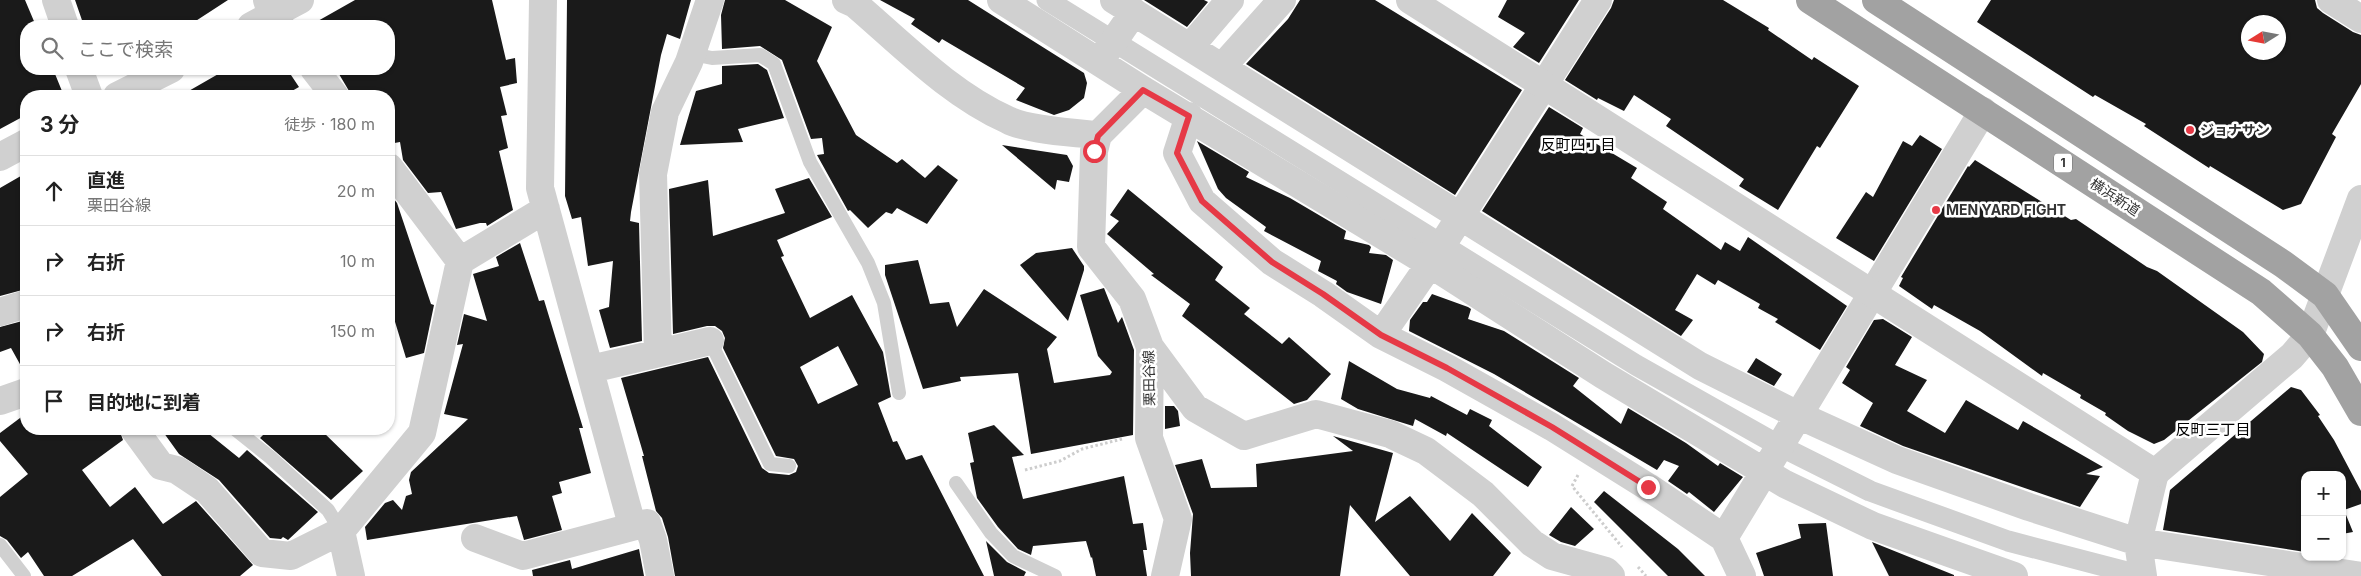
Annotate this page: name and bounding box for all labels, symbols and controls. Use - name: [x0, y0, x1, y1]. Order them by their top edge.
- north arrow: [2241, 15, 2286, 60]
- search box: [20, 20, 395, 75]
- icon: search: [38, 34, 66, 62]
- text: ここで検索: [78, 38, 173, 61]
- text: 3 分: [40, 112, 80, 137]
- text: 徒歩 · 180 m: [284, 114, 375, 134]
- place label: ジョナサン: [2200, 121, 2270, 138]
- marker: ジョナサン: [2184, 124, 2196, 136]
- district label: 反町四丁目: [1540, 135, 1616, 154]
- route start: [1083, 140, 1106, 163]
- road number: 1: [2054, 154, 2072, 172]
- text: 直進: [87, 169, 125, 192]
- street label: 横浜新道: [2087, 174, 2143, 219]
- icon: ahead: [40, 177, 68, 205]
- text: 20 m: [337, 181, 375, 201]
- text: 栗田谷線: [87, 195, 151, 215]
- place label: MEN YARD FIGHT: [1946, 201, 2066, 218]
- marker: MEN YARD FIGHT: [1930, 204, 1942, 216]
- icon: right: [40, 247, 68, 275]
- text: 右折: [87, 251, 125, 274]
- text: 10 m: [340, 251, 375, 271]
- icon: right: [40, 317, 68, 345]
- text: 右折: [87, 321, 125, 344]
- text: 150 m: [330, 321, 375, 341]
- street label: 栗田谷線: [1140, 350, 1157, 406]
- icon: arrive: [40, 387, 68, 415]
- text: 目的地に到着: [87, 391, 201, 414]
- district label: 反町三丁目: [2175, 420, 2251, 439]
- map controls: [2301, 471, 2346, 561]
- button: +: [2301, 471, 2346, 516]
- route end: [1637, 476, 1660, 499]
- button: −: [2301, 516, 2346, 561]

